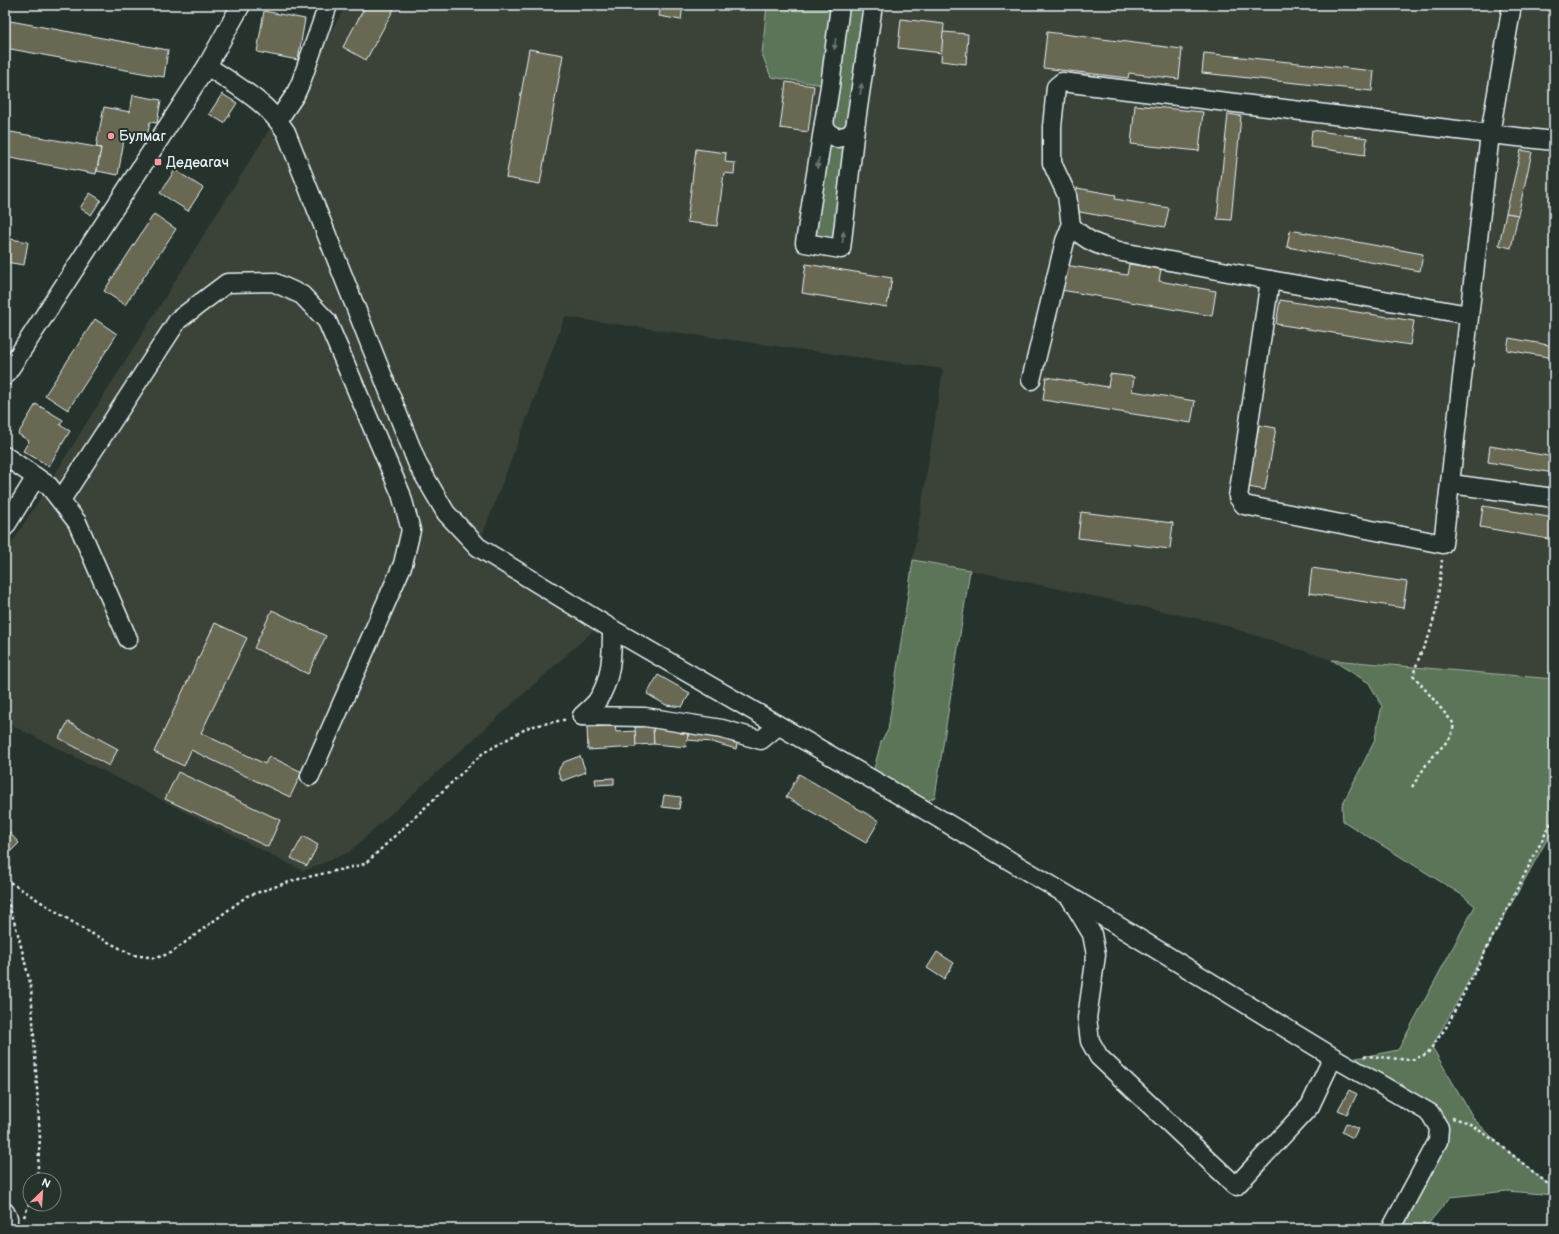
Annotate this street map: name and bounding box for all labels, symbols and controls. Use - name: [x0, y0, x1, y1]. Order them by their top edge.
- one-way arrow: [832, 38, 839, 50]
- one-way arrow: [858, 83, 864, 95]
- place label: Булмаг: [119, 128, 167, 145]
- marker: Булмаг: [106, 131, 116, 141]
- place label: Дедеагач: [166, 154, 229, 171]
- one-way arrow: [815, 156, 821, 169]
- marker: Дедеагач: [153, 157, 163, 167]
- one-way arrow: [840, 231, 846, 243]
- north arrow: [22, 1172, 62, 1212]
- text: N: [40, 1176, 53, 1191]

